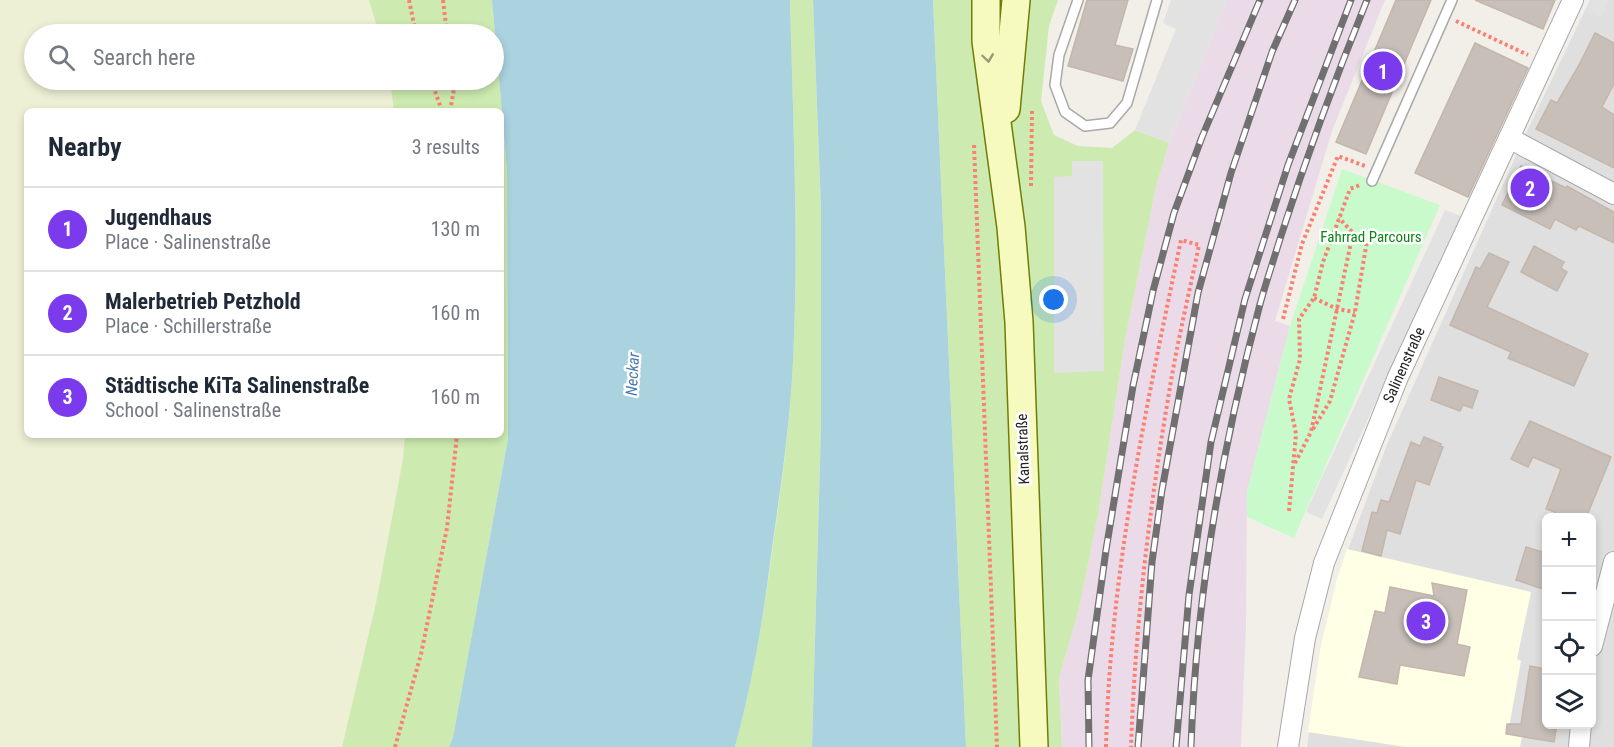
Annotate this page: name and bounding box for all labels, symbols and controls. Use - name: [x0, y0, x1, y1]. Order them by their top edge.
- search box: [24, 24, 504, 90]
- icon: search: [45, 41, 78, 74]
- text: Search here: [93, 45, 195, 70]
- pin: 1: [1364, 48, 1402, 94]
- one-way arrow: [982, 54, 994, 63]
- text: Nearby: [48, 132, 122, 162]
- text: 3 results: [412, 135, 480, 159]
- pin: 2: [1510, 166, 1550, 210]
- text: Jugendhaus: [105, 205, 212, 230]
- text: 1: [62, 217, 73, 241]
- text: 130 m: [431, 217, 480, 241]
- park label: Fahrrad Parcours: [1320, 228, 1422, 246]
- text: Place · Salinenstraße: [105, 230, 271, 254]
- your location: [1039, 285, 1068, 314]
- text: Malerbetrieb Petzhold: [105, 289, 301, 314]
- text: 2: [62, 301, 73, 325]
- text: 160 m: [431, 301, 480, 325]
- text: Place · Schillerstraße: [105, 314, 272, 338]
- street label: Salinenstraße: [1379, 324, 1429, 406]
- water label: Neckar: [622, 351, 643, 396]
- text: Städtische KiTa Salinenstraße: [105, 373, 369, 398]
- text: 3: [62, 385, 73, 409]
- text: 160 m: [431, 385, 480, 409]
- text: School · Salinenstraße: [105, 398, 281, 422]
- street label: Kanalstraße: [1013, 413, 1033, 485]
- map controls: [1542, 513, 1596, 729]
- button: +: [1542, 513, 1596, 567]
- button: −: [1542, 567, 1596, 621]
- pin: 3: [1406, 598, 1446, 644]
- button: locate: [1542, 621, 1596, 675]
- button: layers: [1542, 675, 1596, 729]

